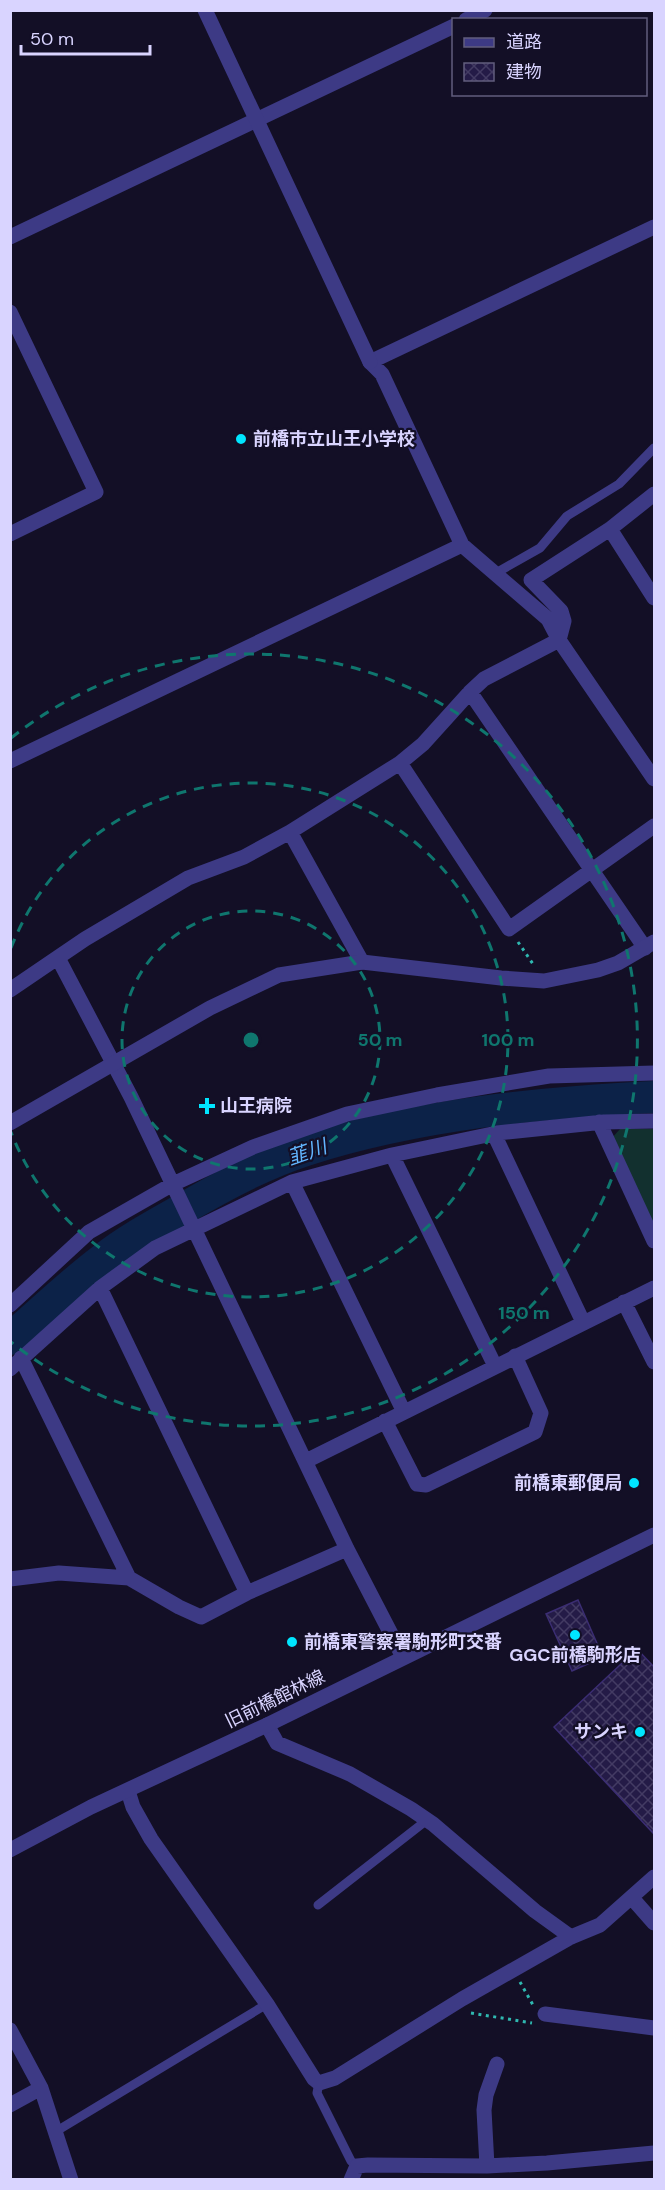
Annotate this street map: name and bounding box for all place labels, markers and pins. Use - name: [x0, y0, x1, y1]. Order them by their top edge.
- place label: 前橋市立山王小学校: [253, 427, 415, 451]
- marker: 前橋市立山王小学校: [234, 432, 248, 446]
- centre of rings: [241, 1030, 261, 1050]
- place label: 山王病院: [220, 1094, 292, 1118]
- marker: 山王病院: [198, 1097, 216, 1115]
- place label: 前橋東郵便局: [514, 1471, 622, 1495]
- marker: 前橋東郵便局: [627, 1476, 641, 1490]
- marker: GGC前橋駒形店: [568, 1628, 582, 1642]
- place label: 前橋東警察署駒形町交番: [304, 1630, 502, 1654]
- marker: 前橋東警察署駒形町交番: [285, 1635, 299, 1649]
- place label: GGC前橋駒形店: [509, 1643, 641, 1667]
- place label: サンキ: [574, 1720, 628, 1744]
- marker: サンキ: [633, 1725, 647, 1739]

